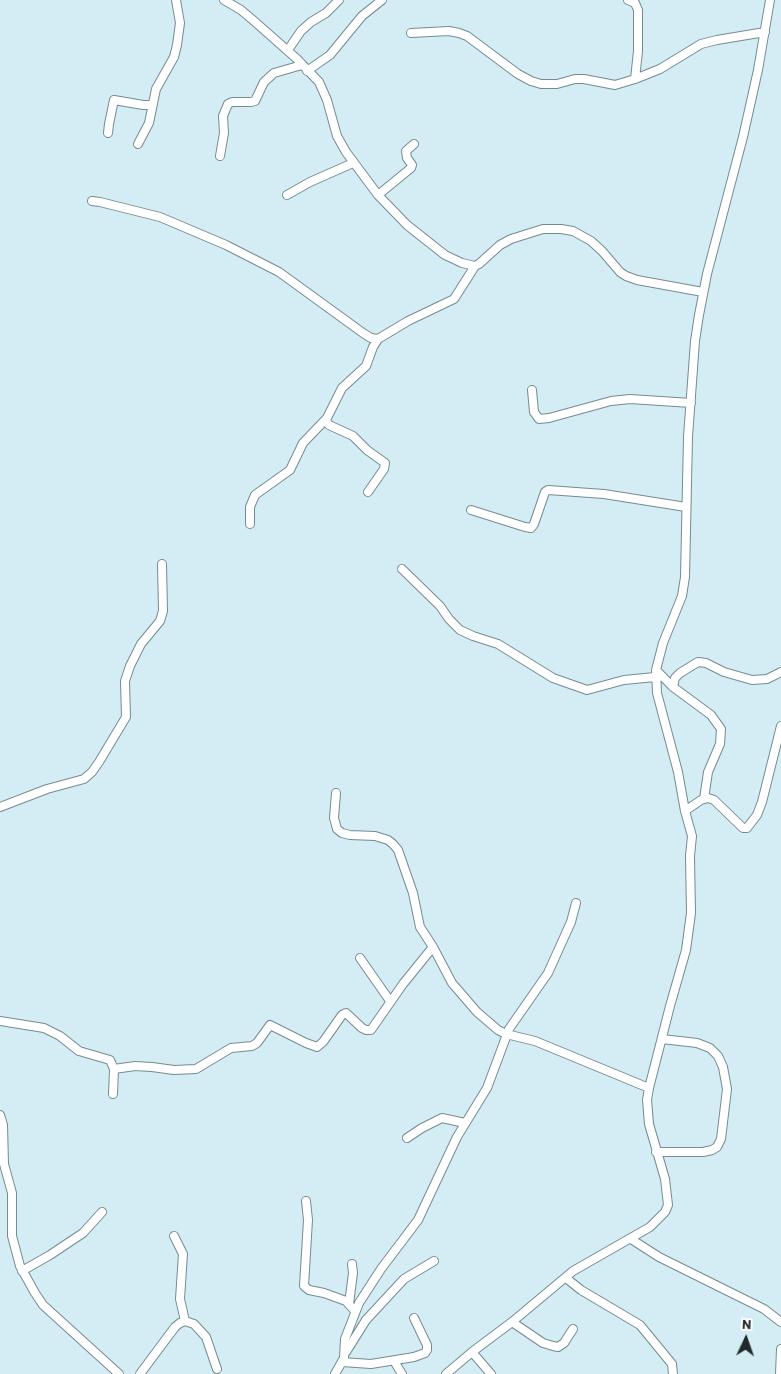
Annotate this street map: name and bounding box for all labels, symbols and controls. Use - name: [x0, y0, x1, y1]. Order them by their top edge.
- north arrow: [721, 1314, 771, 1364]
- text: N: [742, 1315, 752, 1332]

